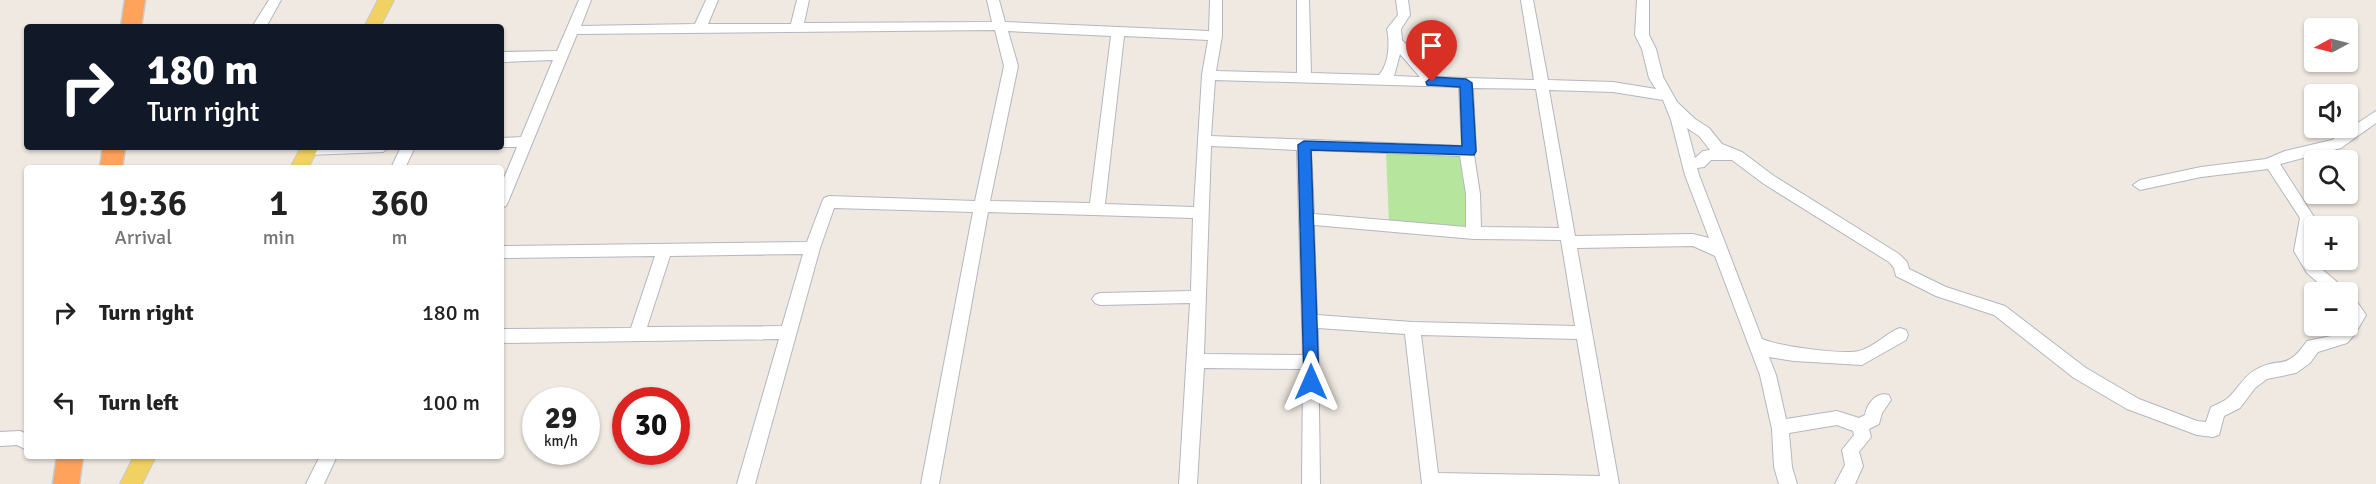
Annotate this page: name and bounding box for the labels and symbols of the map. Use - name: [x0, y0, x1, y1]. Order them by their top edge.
- north arrow: [2304, 18, 2358, 72]
- pin: [1406, 20, 1457, 82]
- position arrow: [1279, 350, 1343, 414]
- speed limit sign: 30: [612, 387, 690, 465]

